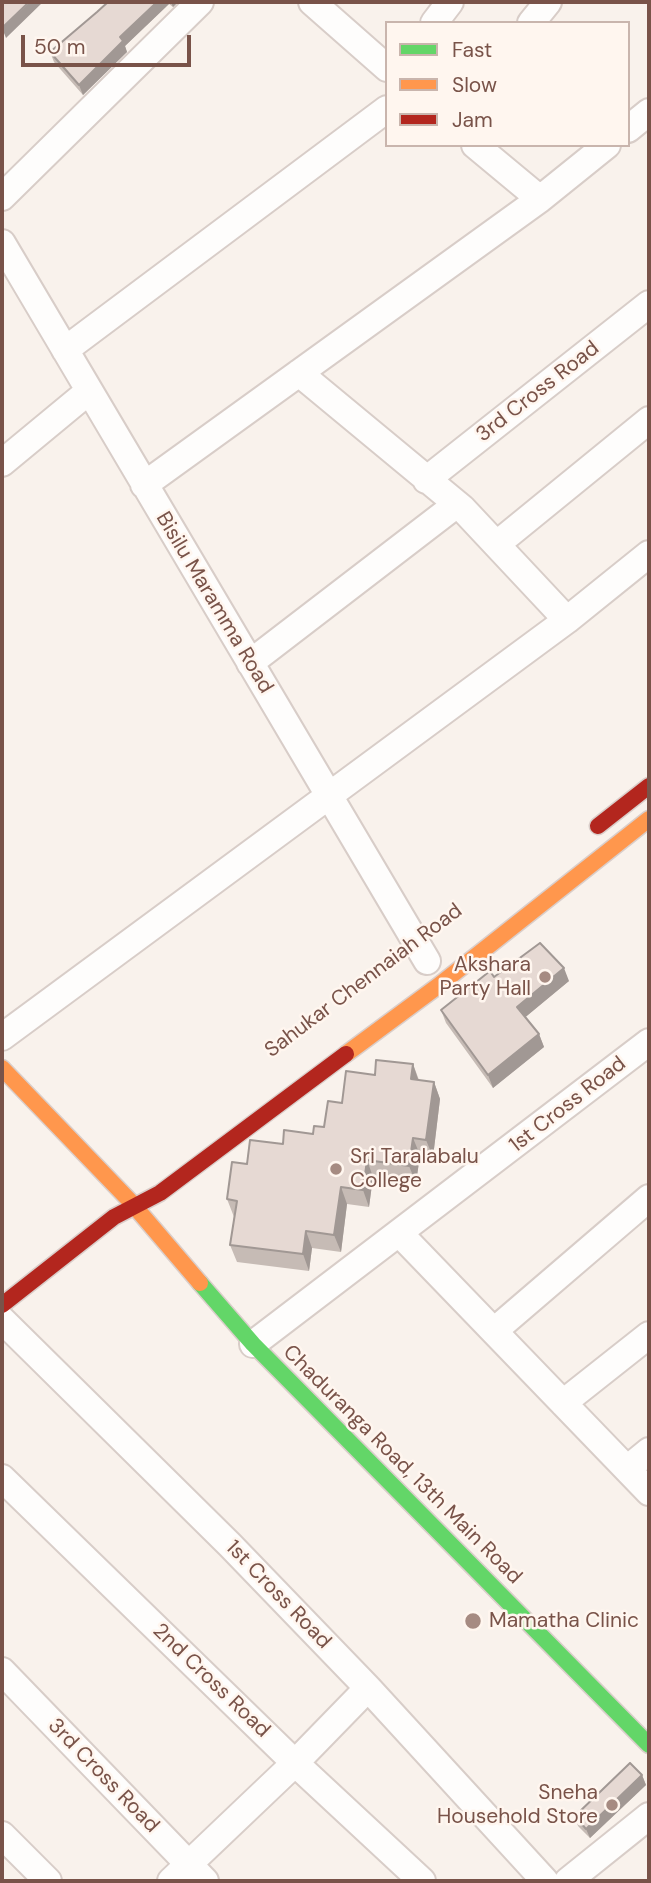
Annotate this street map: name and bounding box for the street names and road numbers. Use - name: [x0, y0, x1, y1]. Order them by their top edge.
- street label: 3rd Cross Road: [472, 336, 604, 448]
- street label: Bisilu Maramma Road: [150, 508, 278, 698]
- street label: Sahukar Chennaiah Road: [260, 899, 468, 1063]
- street label: 1st Cross Road: [505, 1052, 631, 1158]
- street label: Chaduranga Road, 13th Main Road: [277, 1340, 527, 1590]
- street label: 1st Cross Road: [220, 1536, 336, 1654]
- street label: 2nd Cross Road: [147, 1619, 275, 1743]
- street label: 3rd Cross Road: [42, 1714, 164, 1838]

